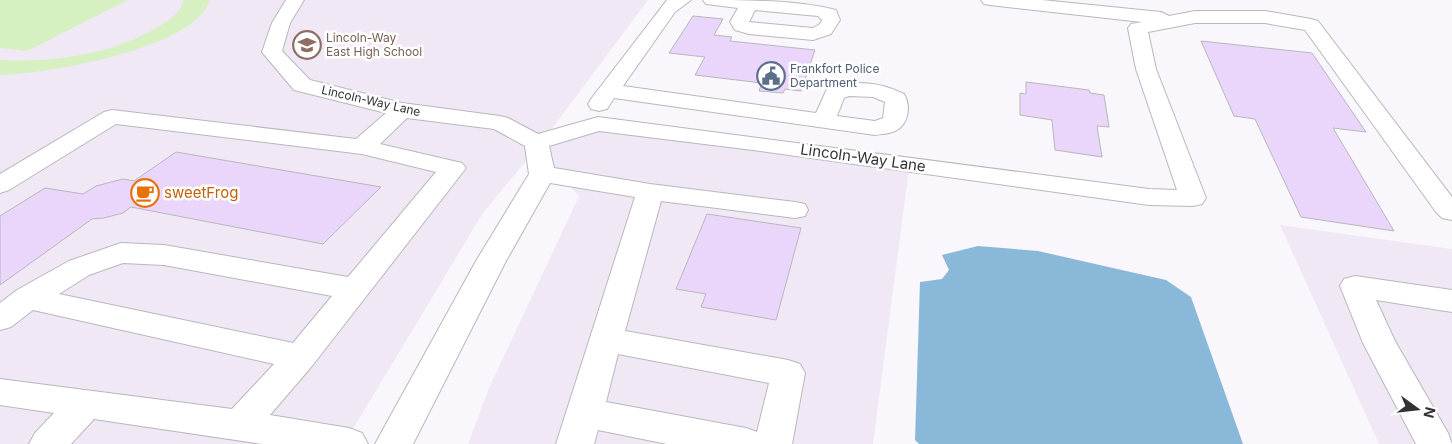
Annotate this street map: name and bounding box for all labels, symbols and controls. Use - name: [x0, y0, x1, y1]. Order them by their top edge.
- school or university icon: Lincoln-Way East High School: [292, 30, 322, 60]
- place label: Lincoln-Way East High School: [326, 30, 422, 59]
- public building icon: Frankfort Police Department: [756, 61, 786, 91]
- place label: Frankfort Police Department: [790, 61, 879, 90]
- street label: Lincoln-Way Lane: [320, 82, 422, 119]
- street label: Lincoln-Way Lane: [799, 139, 927, 176]
- cafe icon: sweetFrog: [130, 178, 160, 208]
- place label: sweetFrog: [164, 183, 238, 202]
- north arrow: [1392, 384, 1442, 434]
- text: N: [1420, 405, 1440, 420]

